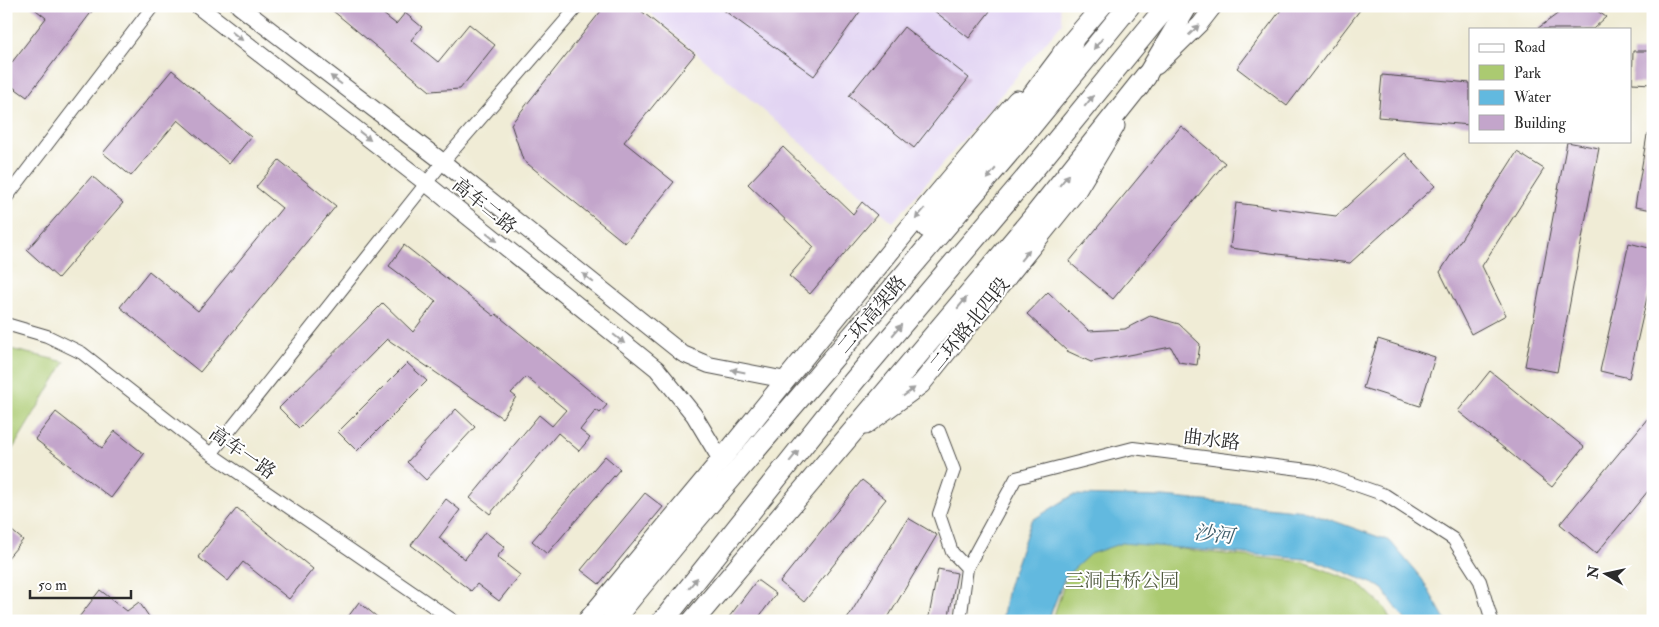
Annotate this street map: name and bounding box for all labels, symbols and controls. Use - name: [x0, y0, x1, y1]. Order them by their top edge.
- one-way arrow: [1187, 24, 1199, 36]
- legend: [1469, 28, 1632, 142]
- one-way arrow: [230, 31, 243, 42]
- one-way arrow: [1092, 37, 1103, 50]
- text: Road: [1514, 38, 1546, 57]
- text: Park: [1514, 64, 1541, 83]
- one-way arrow: [329, 75, 343, 85]
- text: Water: [1513, 88, 1551, 107]
- one-way arrow: [1084, 95, 1095, 108]
- text: Building: [1514, 114, 1566, 133]
- one-way arrow: [358, 131, 372, 141]
- one-way arrow: [985, 167, 996, 180]
- street label: 高车二路: [447, 173, 521, 239]
- one-way arrow: [1058, 173, 1069, 186]
- one-way arrow: [915, 208, 926, 220]
- one-way arrow: [486, 231, 499, 242]
- one-way arrow: [1019, 248, 1030, 261]
- street label: 二环高架路: [832, 271, 911, 359]
- one-way arrow: [581, 272, 594, 283]
- street label: 二环路北四段: [925, 273, 1015, 376]
- one-way arrow: [956, 296, 967, 309]
- one-way arrow: [892, 324, 903, 337]
- one-way arrow: [612, 333, 625, 344]
- one-way arrow: [730, 366, 746, 374]
- one-way arrow: [902, 387, 916, 397]
- street label: 高车一路: [204, 421, 280, 484]
- street label: 曲水路: [1182, 425, 1242, 455]
- one-way arrow: [789, 449, 800, 462]
- water label: 沙河: [1193, 520, 1238, 549]
- north arrow: [1582, 550, 1632, 600]
- text: N: [1584, 564, 1603, 581]
- scale bar: [30, 567, 131, 599]
- park label: 三洞古桥公园: [1065, 569, 1179, 593]
- text: 50 m: [38, 576, 67, 595]
- one-way arrow: [688, 576, 698, 589]

